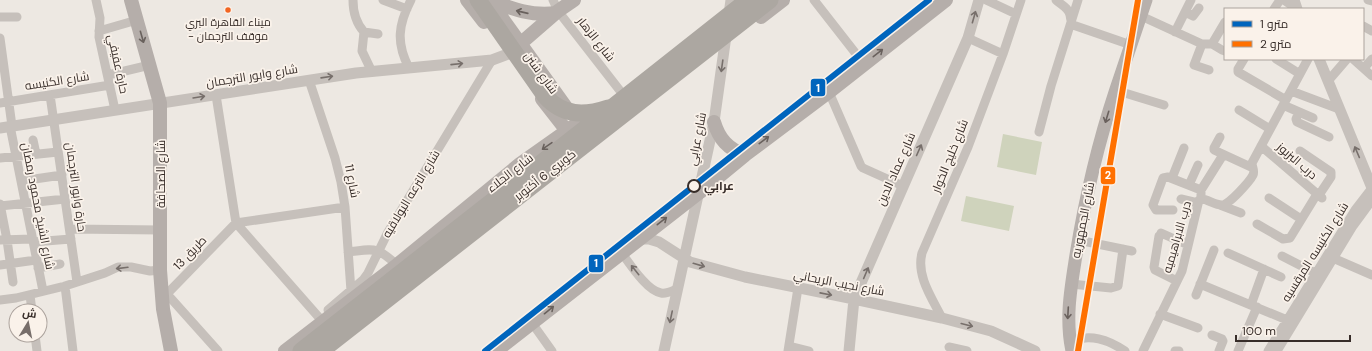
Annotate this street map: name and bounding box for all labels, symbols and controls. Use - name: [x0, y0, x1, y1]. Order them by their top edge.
- marker: ميناء القاهرة البري - موقف الترجمان: [223, 5, 233, 15]
- one-way arrow: [516, 7, 529, 15]
- legend: [1224, 8, 1364, 60]
- one-way arrow: [971, 11, 978, 24]
- street label: شارع الزهار: [573, 12, 619, 65]
- place label: ميناء القاهرة البري - موقف الترجمان: [185, 15, 271, 43]
- text: مترو 1: [1260, 16, 1288, 32]
- one-way arrow: [139, 31, 146, 44]
- street label: حارة عفيفي: [102, 33, 132, 95]
- text: مترو 2: [1260, 36, 1292, 52]
- one-way arrow: [873, 48, 884, 57]
- street label: شارع شنن: [520, 49, 562, 97]
- one-way arrow: [718, 59, 726, 72]
- one-way arrow: [450, 60, 463, 67]
- street label: شارع وابور الترجمان: [205, 61, 299, 91]
- street label: شارع الكنيسه: [24, 68, 91, 94]
- one-way arrow: [321, 73, 334, 81]
- line badge: 1: [810, 78, 826, 97]
- text: 1: [816, 81, 820, 95]
- one-way arrow: [192, 93, 205, 101]
- one-way arrow: [1103, 110, 1110, 123]
- street label: شارع عرابي: [684, 111, 712, 168]
- street label: شارع خليج الخوار: [928, 117, 972, 196]
- street label: شارع عماد الدين: [873, 130, 919, 208]
- one-way arrow: [759, 136, 770, 145]
- street label: درب البزبوز: [1273, 138, 1321, 183]
- street label: شارع الصحافة: [153, 140, 169, 208]
- street label: شارع الشيخ محمود رمضان: [18, 141, 58, 271]
- street label: حارة وابور الترجمان: [62, 141, 90, 233]
- one-way arrow: [541, 142, 552, 150]
- one-way arrow: [916, 144, 923, 156]
- street label: كوبري 6 أكتوبر: [510, 146, 580, 206]
- one-way arrow: [1353, 146, 1360, 158]
- street label: شارع الترعه البولاقيه: [378, 147, 444, 241]
- street label: شارع الجلاء: [483, 150, 537, 196]
- street label: شارع 11: [341, 163, 363, 199]
- line badge: 2: [1100, 166, 1116, 185]
- text: 2: [1105, 168, 1111, 182]
- place label: عرابي: [704, 178, 734, 196]
- marker: عرابي: [687, 179, 701, 193]
- street label: شارع الجمهوريه: [1068, 180, 1098, 260]
- street label: درب الابراهيميه: [1159, 199, 1195, 275]
- street label: شارع الكنيسه المرقسيه: [1278, 199, 1352, 305]
- one-way arrow: [657, 217, 668, 225]
- street label: طريق 13: [170, 232, 210, 273]
- line badge: 1: [588, 254, 604, 273]
- text: 1: [594, 256, 598, 270]
- one-way arrow: [693, 262, 706, 269]
- one-way arrow: [115, 264, 128, 271]
- one-way arrow: [631, 265, 640, 276]
- street label: شارع نجيب الريحاني: [792, 266, 886, 302]
- one-way arrow: [862, 267, 870, 279]
- one-way arrow: [819, 290, 832, 298]
- north arrow: [8, 303, 48, 343]
- text: ش: [22, 305, 38, 321]
- one-way arrow: [544, 305, 554, 314]
- one-way arrow: [1065, 306, 1072, 319]
- one-way arrow: [666, 310, 674, 323]
- scale bar: [1236, 317, 1350, 343]
- one-way arrow: [960, 322, 973, 329]
- text: 100 m: [1242, 323, 1276, 339]

